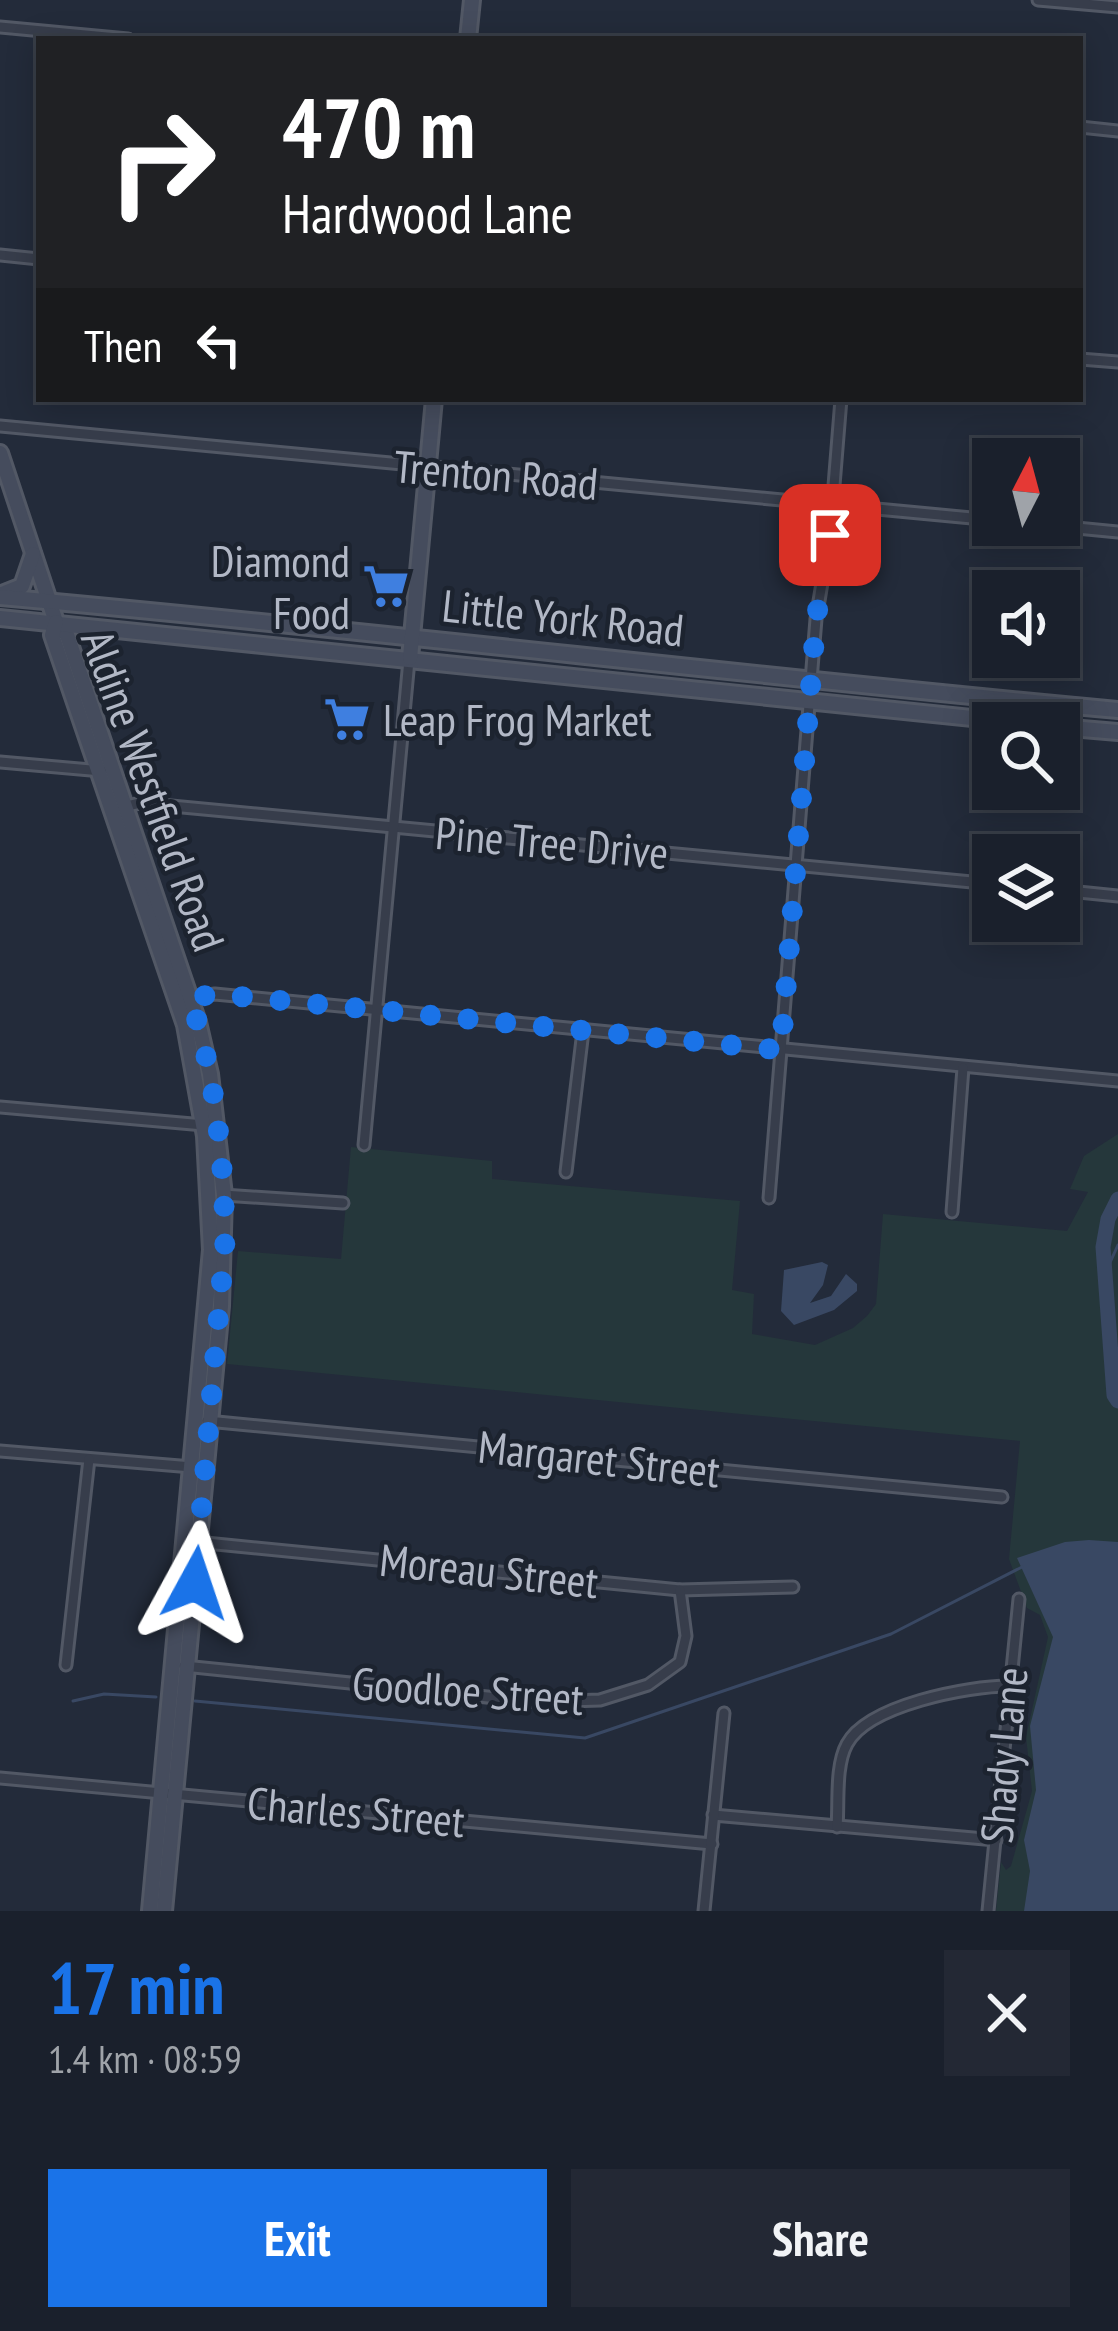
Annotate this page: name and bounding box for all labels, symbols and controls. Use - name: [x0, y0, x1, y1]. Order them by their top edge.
- text: 470 m: [282, 72, 475, 181]
- icon: right: [84, 84, 240, 240]
- text: Hardwood Lane: [282, 178, 573, 248]
- icon: left: [186, 312, 252, 378]
- text: Then: [84, 316, 162, 374]
- street label: Trenton Road: [392, 436, 600, 512]
- north arrow: [972, 438, 1080, 546]
- map controls: [972, 438, 1080, 942]
- pin: [779, 484, 881, 586]
- icon: arrive: [797, 502, 863, 568]
- place label: Diamond Food: [211, 531, 350, 641]
- supermarket icon: Diamond Food: [361, 561, 411, 611]
- button: sound: [972, 570, 1080, 678]
- street label: Little York Road: [439, 575, 687, 659]
- street label: Aldine Westfield Road: [69, 622, 239, 958]
- place label: Leap Frog Market: [383, 690, 652, 748]
- supermarket icon: Leap Frog Market: [322, 694, 372, 744]
- button: search: [972, 702, 1080, 810]
- street label: Pine Tree Drive: [433, 803, 671, 881]
- button: layers: [972, 834, 1080, 942]
- street label: Margaret Street: [475, 1416, 723, 1500]
- position arrow: [132, 1520, 258, 1646]
- street label: Moreau Street: [377, 1530, 602, 1610]
- street label: Goodloe Street: [350, 1653, 586, 1727]
- street label: Shady Lane: [966, 1665, 1040, 1845]
- street label: Charles Street: [245, 1773, 468, 1849]
- text: 17 min: [48, 1941, 225, 2034]
- button: close: [944, 1950, 1070, 2076]
- text: 1.4 km · 08:59: [48, 2033, 242, 2084]
- button: Exit: [48, 2169, 547, 2307]
- button: Share: [571, 2169, 1070, 2307]

